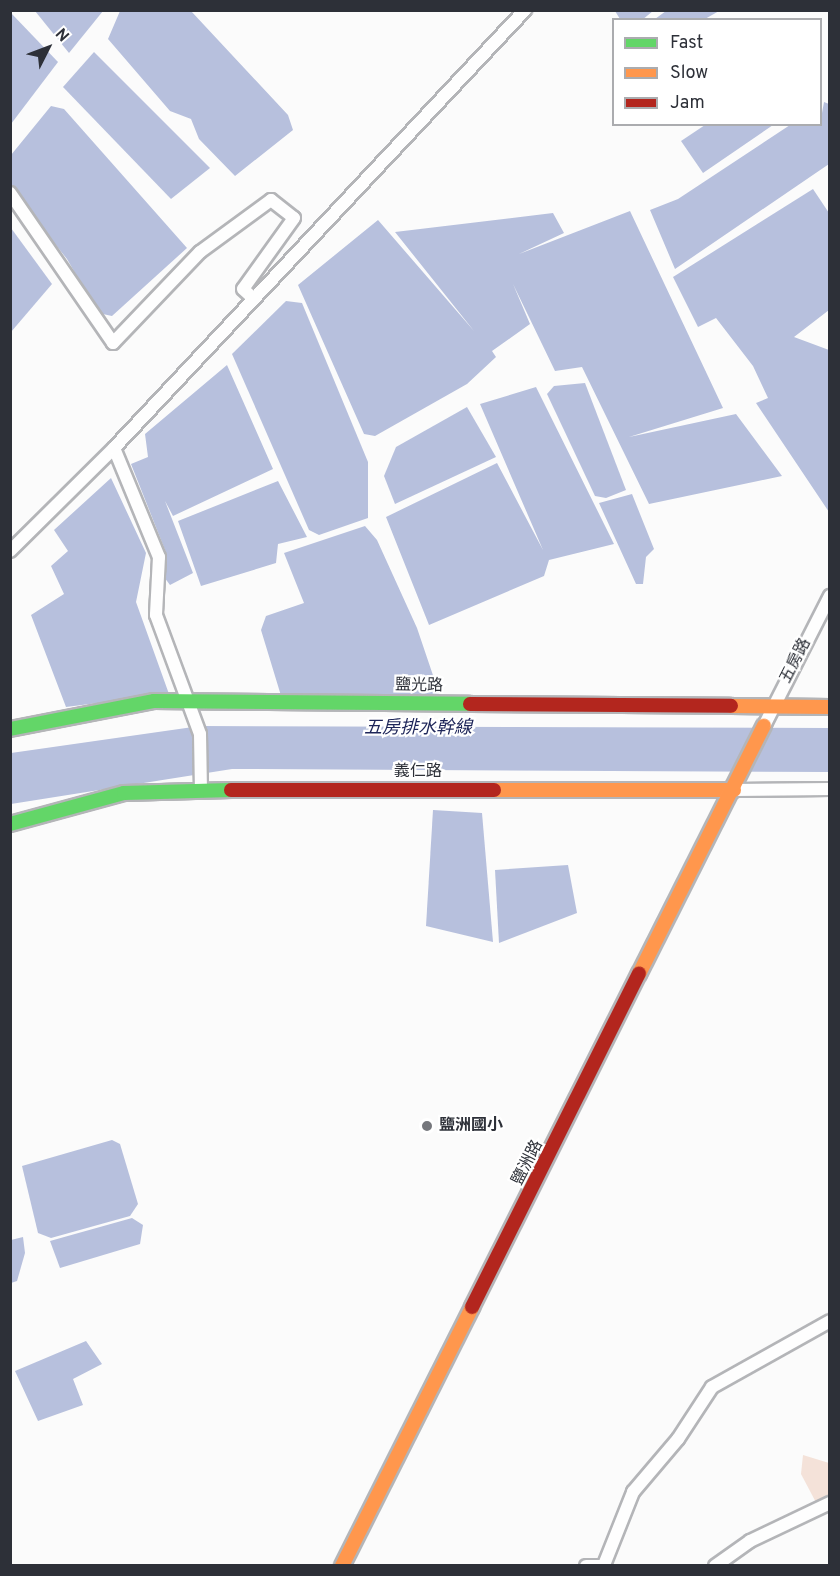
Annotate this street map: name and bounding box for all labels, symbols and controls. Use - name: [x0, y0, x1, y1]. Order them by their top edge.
- north arrow: [18, 18, 78, 78]
- legend: [612, 18, 822, 126]
- text: N: [50, 25, 73, 47]
- text: Fast: [670, 32, 703, 55]
- text: Slow: [670, 62, 708, 85]
- text: Jam: [670, 92, 705, 115]
- street label: 五房路: [777, 635, 815, 687]
- street label: 鹽光路: [395, 676, 443, 696]
- water label: 五房排水幹線: [364, 718, 472, 740]
- street label: 義仁路: [394, 762, 442, 782]
- place label: 鹽洲國小: [439, 1116, 503, 1136]
- marker: 鹽洲國小: [420, 1119, 434, 1133]
- street label: 鹽洲路: [509, 1137, 547, 1189]

